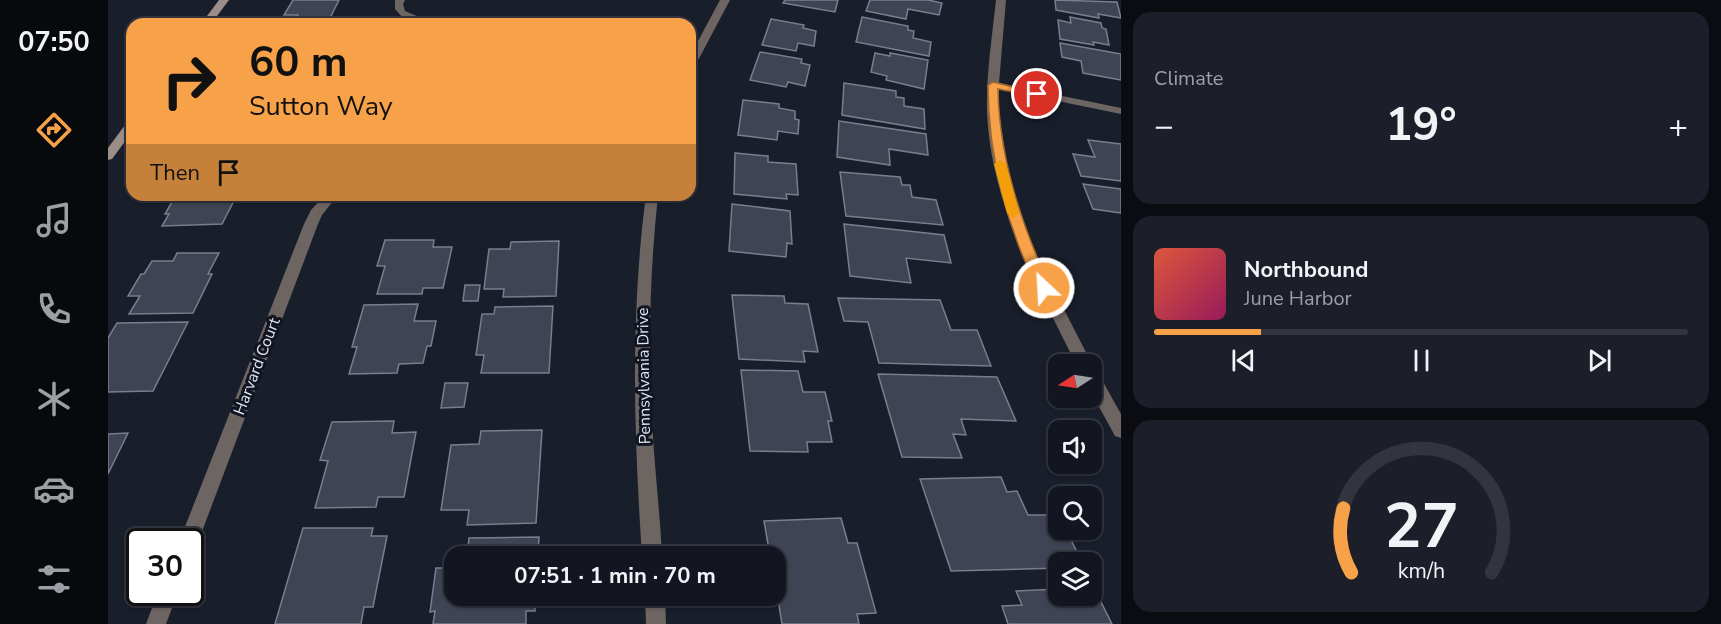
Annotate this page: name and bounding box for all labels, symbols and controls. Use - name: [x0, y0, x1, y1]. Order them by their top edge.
- text: 07:50: [18, 24, 90, 61]
- text: 60 m: [249, 34, 348, 91]
- icon: right: [150, 42, 228, 120]
- text: Climate: [1154, 65, 1223, 92]
- pin: [1011, 68, 1062, 119]
- icon: arrive: [1020, 77, 1053, 110]
- text: Sutton Way: [249, 88, 393, 125]
- text: 19°: [1385, 95, 1457, 156]
- text: −: [1154, 104, 1174, 149]
- text: +: [1668, 104, 1688, 149]
- icon: directions: [33, 109, 75, 151]
- icon: arrive: [212, 156, 245, 189]
- text: Then: [150, 158, 200, 188]
- icon: music: [33, 199, 75, 241]
- text: Northbound: [1244, 255, 1368, 285]
- position arrow: [1012, 256, 1076, 320]
- text: June Harbor: [1244, 285, 1352, 312]
- icon: phone: [33, 288, 75, 330]
- street label: Pennsylvania Drive: [632, 307, 656, 445]
- street label: Harvard Court: [228, 314, 286, 418]
- icon: previous: [1227, 344, 1260, 377]
- icon: pause: [1405, 344, 1438, 377]
- icon: next: [1583, 344, 1616, 377]
- north arrow: [1048, 354, 1102, 408]
- map controls: [1048, 354, 1102, 606]
- icon: climate: [33, 378, 75, 420]
- button: sound: [1048, 420, 1102, 474]
- icon: car: [33, 468, 75, 510]
- text: 27: [1384, 484, 1458, 569]
- button: search: [1048, 486, 1102, 540]
- speed limit sign: 30: [126, 528, 204, 606]
- button: layers: [1048, 552, 1102, 606]
- text: km/h: [1397, 556, 1445, 586]
- icon: filters: [33, 558, 75, 600]
- text: 07:51 · 1 min · 70 m: [514, 561, 716, 591]

